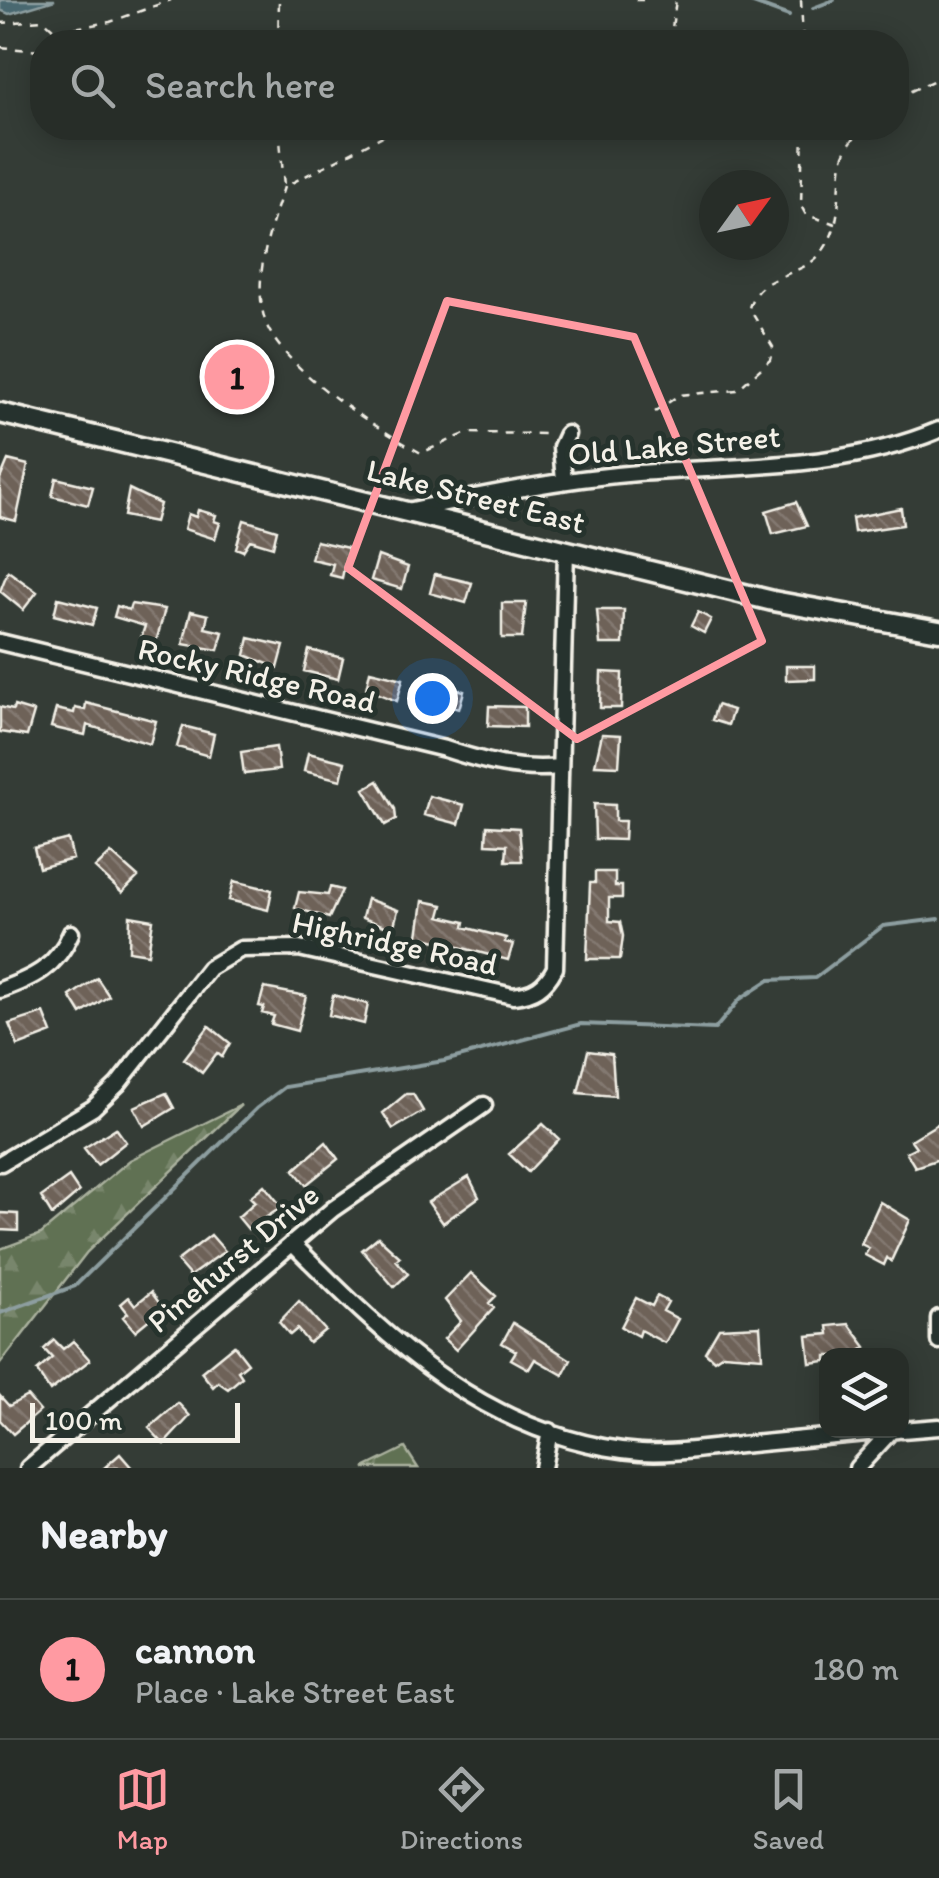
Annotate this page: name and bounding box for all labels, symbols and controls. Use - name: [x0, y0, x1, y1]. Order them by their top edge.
- search box: [30, 30, 909, 140]
- icon: search: [65, 58, 120, 113]
- text: Search here: [145, 62, 336, 108]
- north arrow: [699, 170, 789, 260]
- pin: 1: [204, 340, 270, 414]
- street label: Old Lake Street: [566, 417, 782, 473]
- street label: Lake Street East: [363, 450, 589, 542]
- street label: Rocky Ridge Road: [134, 629, 380, 721]
- your location: [407, 673, 458, 724]
- street label: Highridge Road: [289, 903, 501, 983]
- street label: Pinehurst Drive: [140, 1175, 326, 1341]
- map controls: [819, 1348, 909, 1438]
- button: layers: [819, 1348, 909, 1438]
- scale bar: [30, 1398, 240, 1442]
- text: 100 m: [45, 1403, 122, 1437]
- text: Nearby: [40, 1508, 167, 1559]
- text: cannon: [135, 1627, 255, 1673]
- text: 1: [65, 1650, 80, 1688]
- text: 180 m: [813, 1650, 899, 1688]
- text: Place · Lake Street East: [135, 1673, 455, 1711]
- tab: Map: [115, 1762, 170, 1856]
- tab: Directions: [400, 1762, 523, 1856]
- tab: Saved: [753, 1762, 824, 1856]

